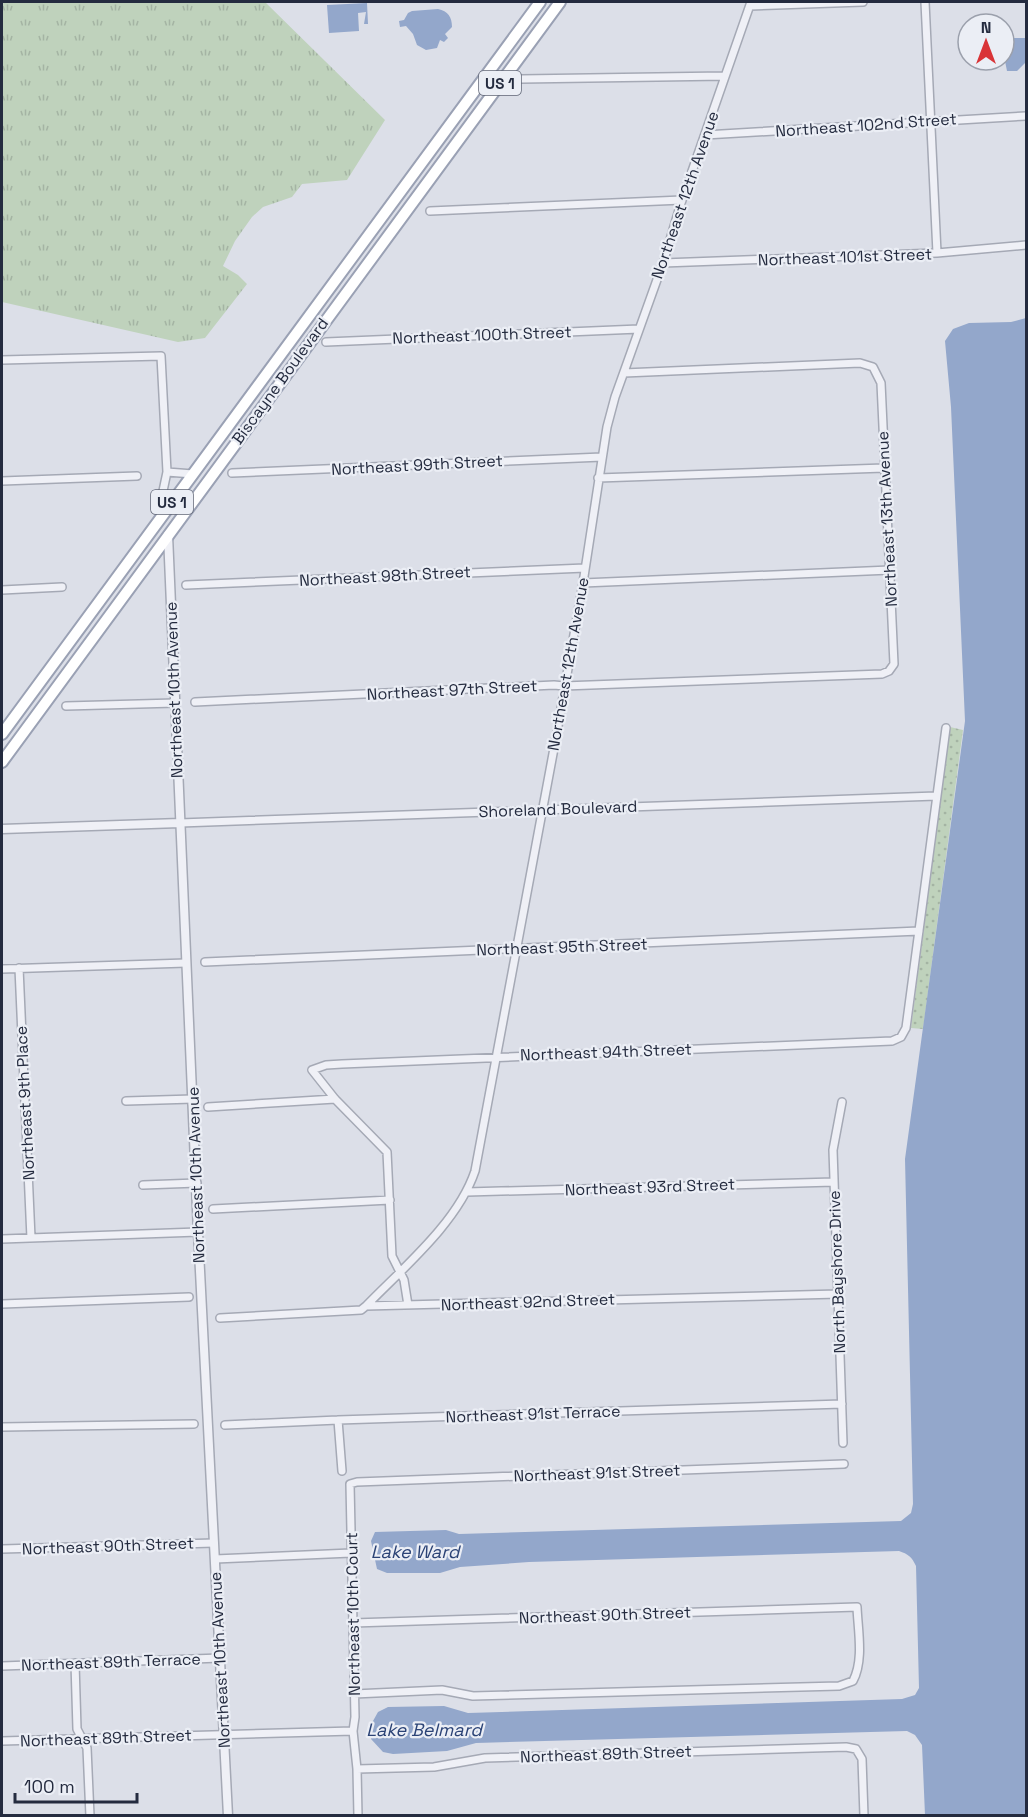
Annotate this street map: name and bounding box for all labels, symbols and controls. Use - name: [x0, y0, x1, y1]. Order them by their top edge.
- north arrow: [956, 12, 1016, 72]
- text: N: [981, 17, 991, 38]
- road number: US 1: [479, 71, 521, 95]
- street label: Northeast 12th Avenue: [646, 108, 724, 282]
- street label: Northeast 102nd Street: [775, 108, 957, 142]
- street label: Northeast 101st Street: [758, 243, 932, 271]
- street label: Biscayne Boulevard: [227, 313, 333, 449]
- street label: Northeast 100th Street: [392, 321, 572, 349]
- street label: Northeast 13th Avenue: [872, 431, 902, 607]
- street label: Northeast 99th Street: [331, 450, 503, 480]
- road number: US 1: [151, 490, 193, 514]
- street label: Northeast 98th Street: [299, 561, 471, 591]
- street label: Northeast 12th Avenue: [542, 576, 594, 752]
- street label: Northeast 10th Avenue: [160, 601, 188, 779]
- street label: Northeast 97th Street: [366, 675, 538, 705]
- street label: Shoreland Boulevard: [478, 796, 638, 822]
- street label: Northeast 95th Street: [476, 934, 648, 960]
- street label: Northeast 9th Place: [10, 1025, 40, 1181]
- street label: Northeast 94th Street: [520, 1039, 692, 1065]
- street label: Northeast 10th Avenue: [182, 1086, 210, 1264]
- street label: Northeast 93rd Street: [564, 1174, 736, 1200]
- street label: North Bayshore Drive: [824, 1190, 850, 1354]
- street label: Northeast 92nd Street: [440, 1288, 616, 1316]
- street label: Northeast 91st Terrace: [445, 1400, 621, 1428]
- street label: Northeast 91st Street: [513, 1460, 681, 1486]
- street label: Northeast 10th Court: [341, 1532, 365, 1696]
- street label: Northeast 90th Street: [22, 1533, 194, 1559]
- water label: Lake Ward: [371, 1540, 462, 1563]
- street label: Northeast 10th Avenue: [205, 1571, 235, 1749]
- street label: Northeast 90th Street: [519, 1602, 691, 1628]
- street label: Northeast 89th Terrace: [21, 1648, 201, 1676]
- water label: Lake Belmard: [366, 1718, 484, 1741]
- street label: Northeast 89th Street: [20, 1725, 192, 1751]
- street label: Northeast 89th Street: [520, 1741, 692, 1767]
- scale bar: [15, 1766, 136, 1804]
- text: 100 m: [24, 1775, 75, 1798]

